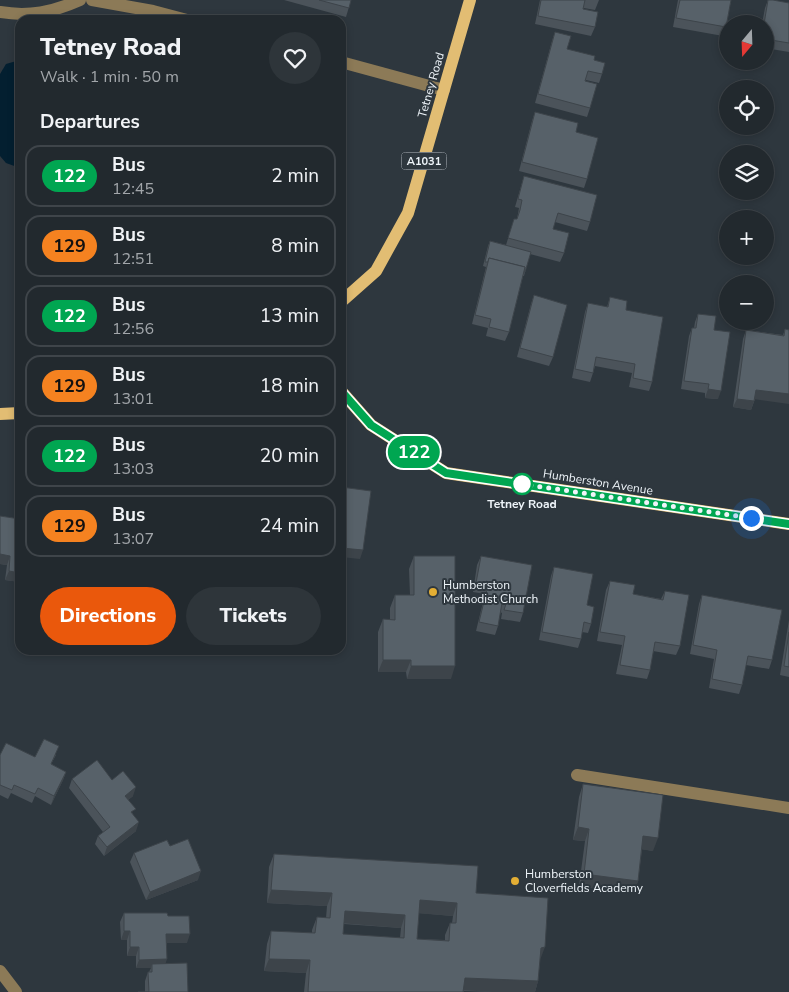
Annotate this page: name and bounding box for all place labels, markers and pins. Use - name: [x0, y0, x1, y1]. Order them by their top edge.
- marker: Tetney Road: [511, 473, 533, 495]
- place label: Tetney Road: [487, 496, 557, 512]
- place label: Humberston Methodist Church: [443, 577, 538, 607]
- marker: Humberston Methodist Church: [427, 586, 439, 598]
- place label: Humberston Cloverfields Academy: [525, 866, 644, 896]
- marker: Humberston Cloverfields Academy: [509, 875, 521, 887]

